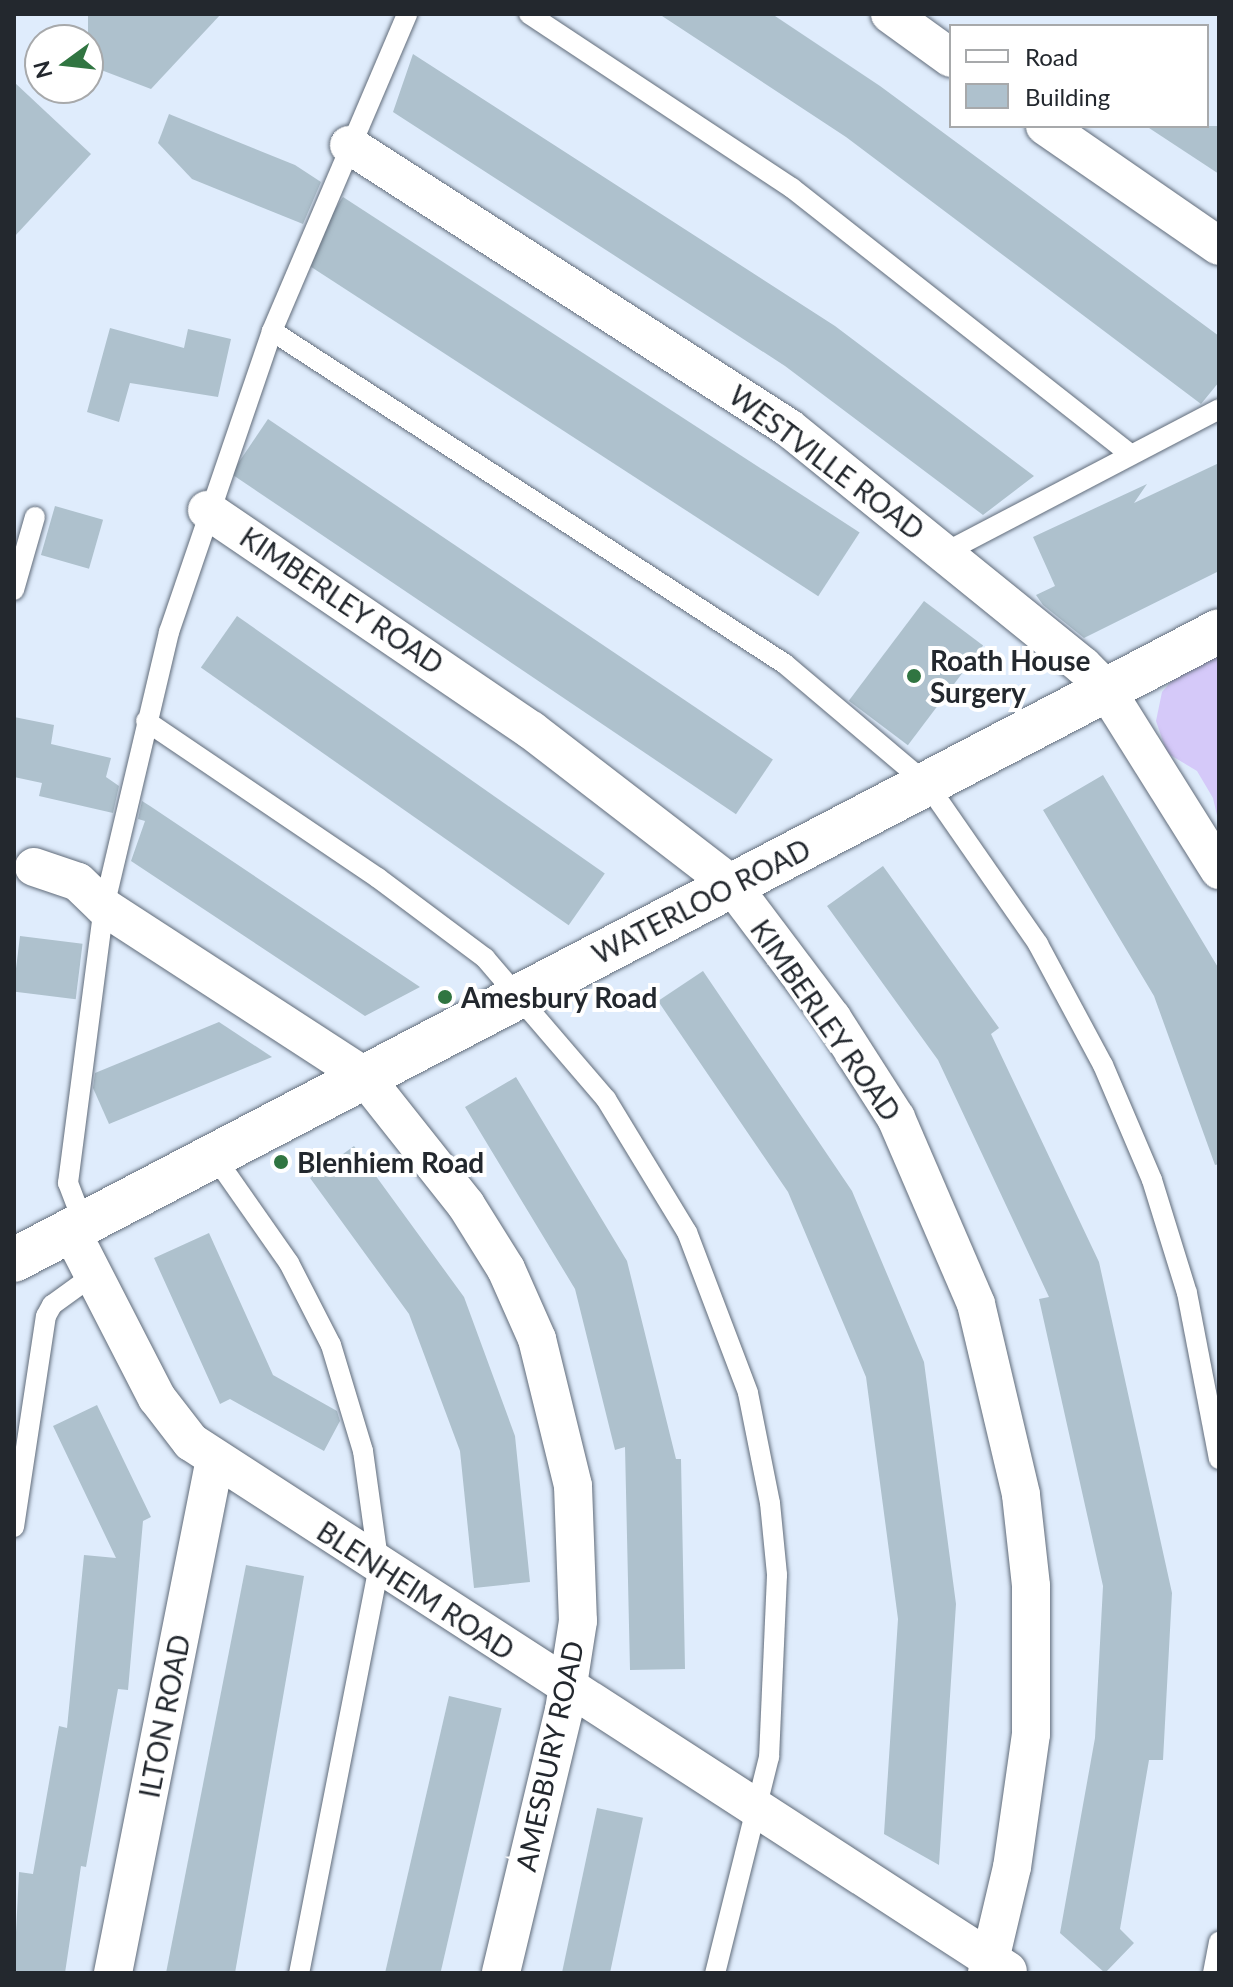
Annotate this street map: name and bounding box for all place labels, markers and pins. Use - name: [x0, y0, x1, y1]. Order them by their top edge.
- place label: Roath House Surgery: [930, 643, 1090, 709]
- marker: Roath House Surgery: [905, 667, 923, 685]
- place label: Amesbury Road: [461, 980, 658, 1014]
- marker: Amesbury Road: [436, 988, 454, 1006]
- place label: Blenhiem Road: [297, 1145, 484, 1179]
- marker: Blenhiem Road: [272, 1153, 290, 1171]

